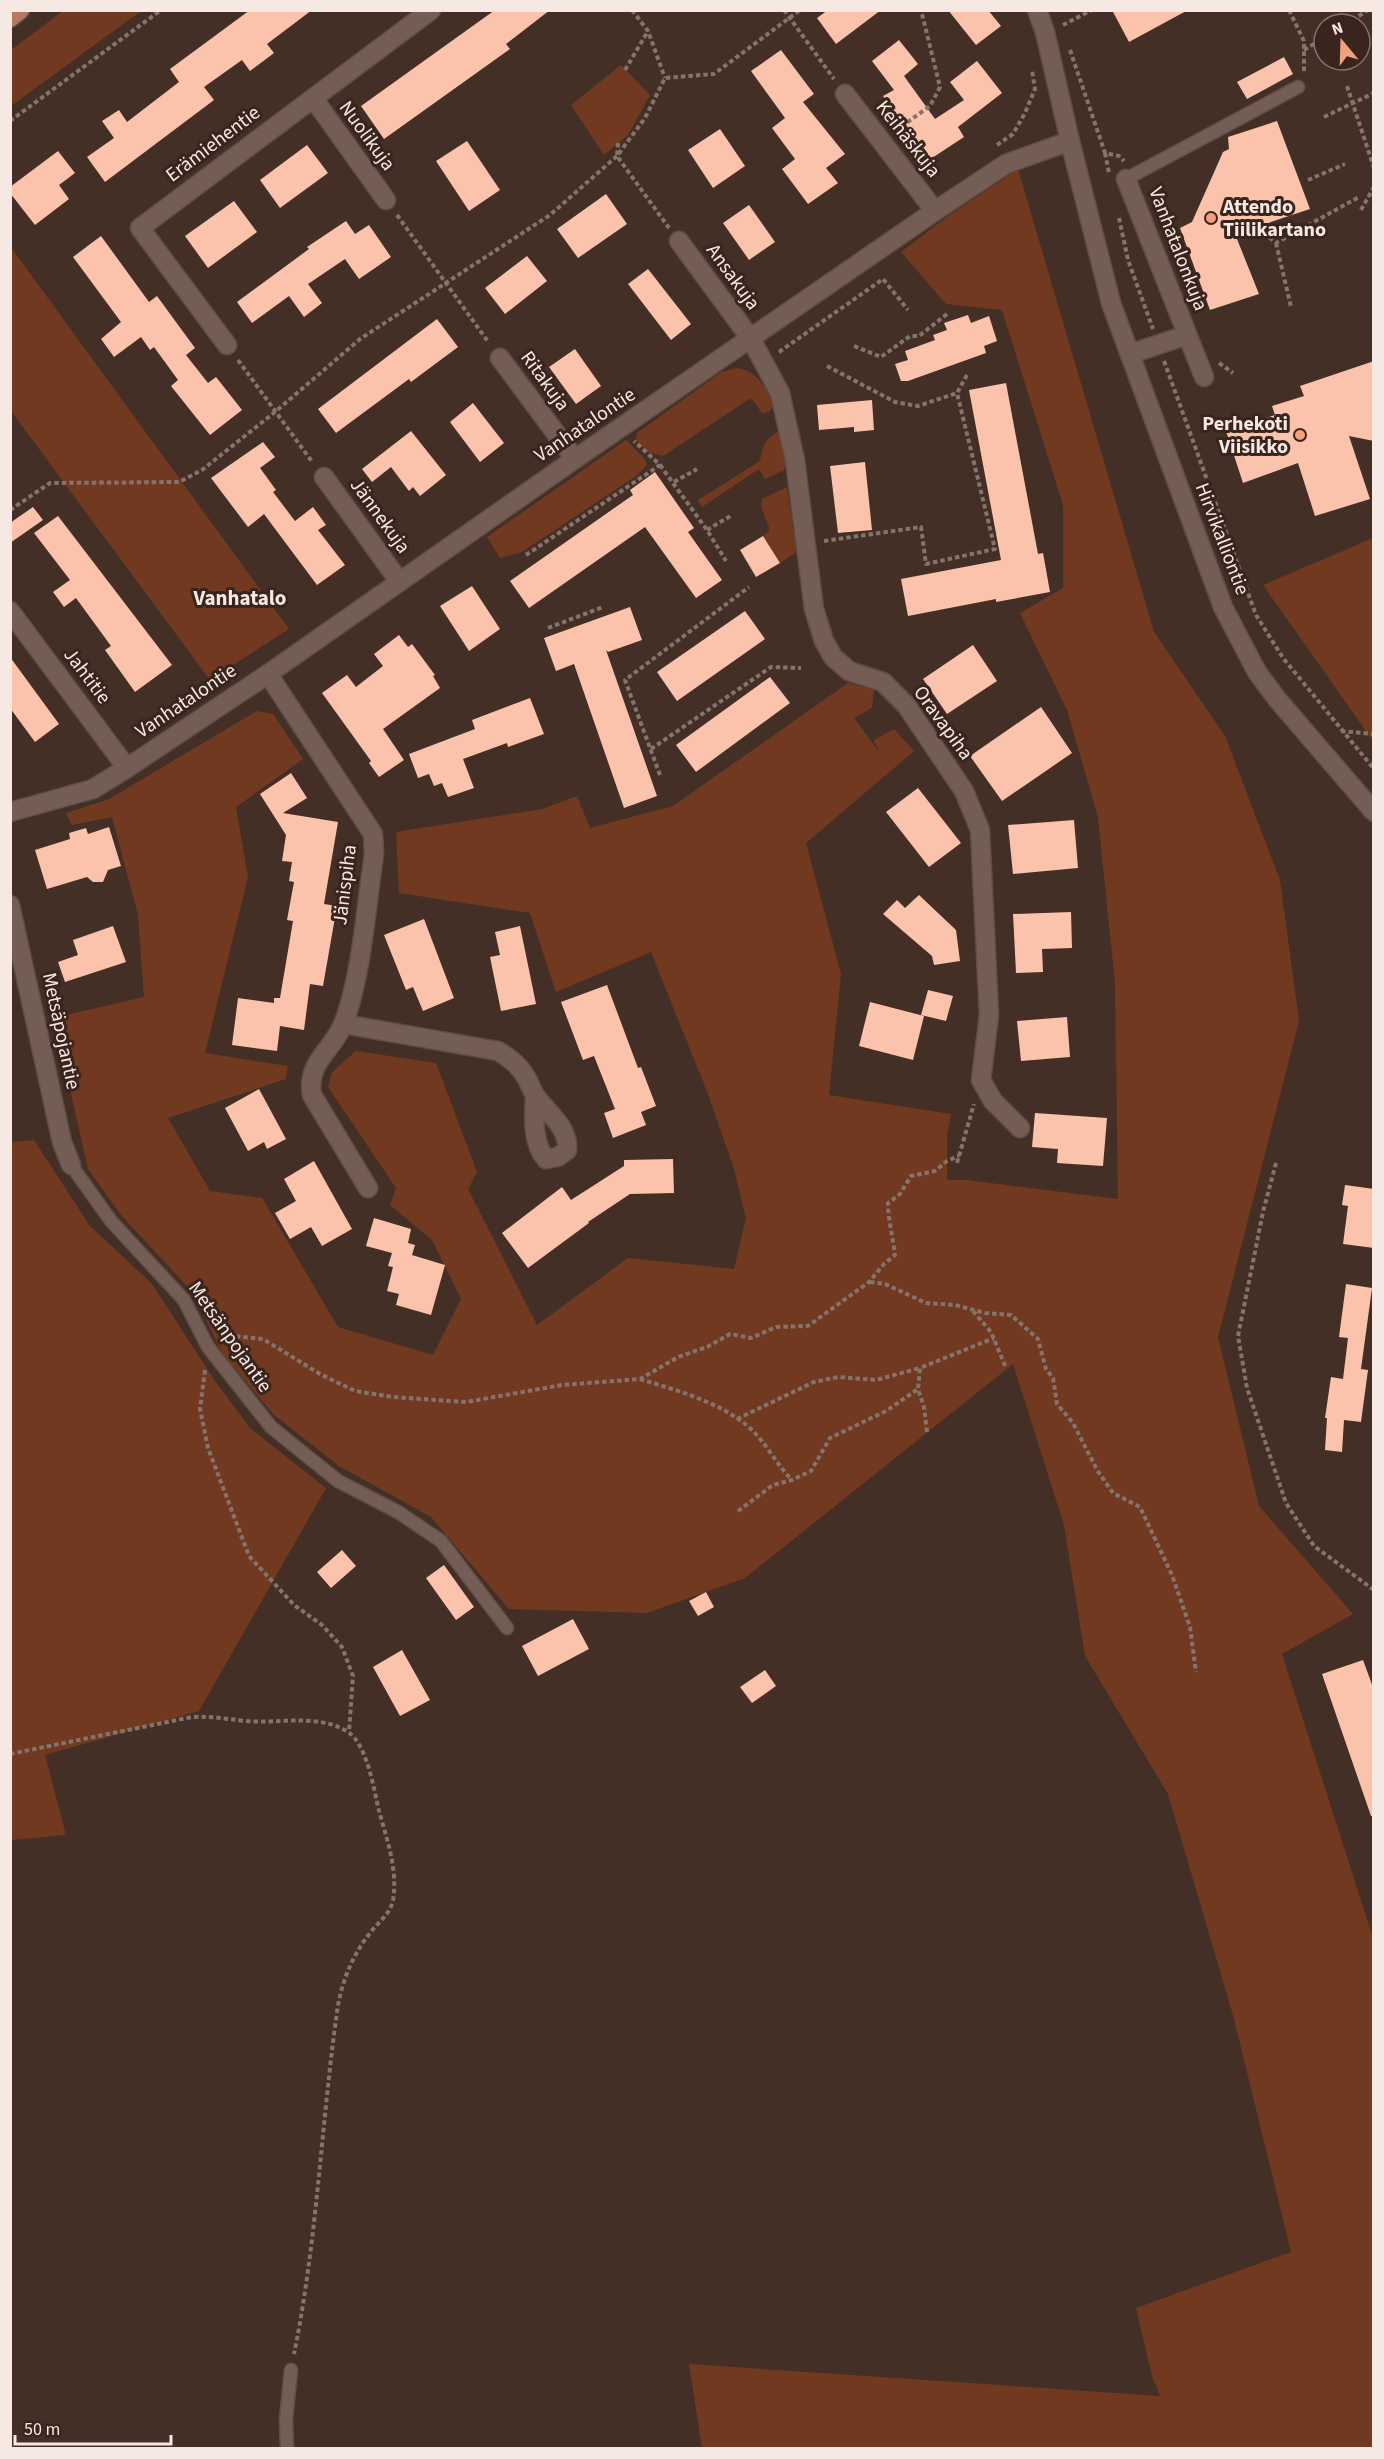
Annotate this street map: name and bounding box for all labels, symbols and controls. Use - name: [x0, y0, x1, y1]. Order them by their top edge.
- north arrow: [1312, 12, 1372, 72]
- text: N: [1329, 17, 1346, 41]
- street label: Keihäskuja: [869, 94, 947, 184]
- street label: Nuolikuja: [332, 95, 402, 177]
- street label: Erämiehentie: [160, 99, 266, 189]
- street label: Vanhatalonkuja: [1142, 183, 1214, 315]
- place label: Attendo Tiilikartano: [1222, 193, 1326, 244]
- marker: Attendo Tiilikartano: [1204, 211, 1218, 225]
- street label: Ansakuja: [699, 238, 767, 316]
- street label: Ritakuja: [514, 345, 576, 417]
- street label: Vanhatalontie: [529, 381, 641, 469]
- place label: Perhekoti Viisikko: [1202, 410, 1288, 461]
- marker: Perhekoti Viisikko: [1293, 428, 1307, 442]
- street label: Jännekuja: [343, 473, 417, 559]
- street label: Hirvikalliontie: [1188, 479, 1256, 599]
- district label: Vanhatalo: [192, 583, 287, 613]
- street label: Jahtitie: [57, 642, 117, 710]
- street label: Vanhatalontie: [130, 657, 242, 745]
- street label: Oravapiha: [906, 680, 980, 766]
- street label: Jänispiha: [326, 843, 364, 927]
- street label: Metsäpojantie: [35, 970, 87, 1092]
- street label: Metsänpojantie: [181, 1276, 279, 1398]
- scale bar: [15, 2408, 171, 2446]
- text: 50 m: [24, 2417, 60, 2442]

